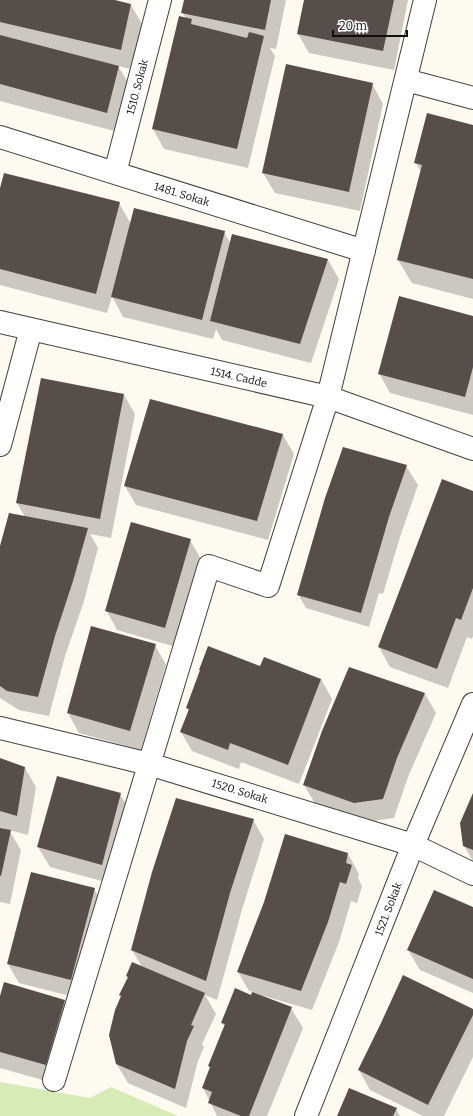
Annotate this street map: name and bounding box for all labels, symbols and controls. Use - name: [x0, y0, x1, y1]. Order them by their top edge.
- scale bar: [333, 12, 407, 38]
- text: 20 m: [339, 19, 368, 33]
- street label: 1510. Sokak: [124, 57, 151, 116]
- street label: 1481. Sokak: [152, 180, 212, 209]
- street label: 1514. Cadde: [209, 365, 268, 390]
- street label: 1520. Sokak: [210, 777, 270, 806]
- street label: 1521. Sokak: [372, 880, 405, 938]

